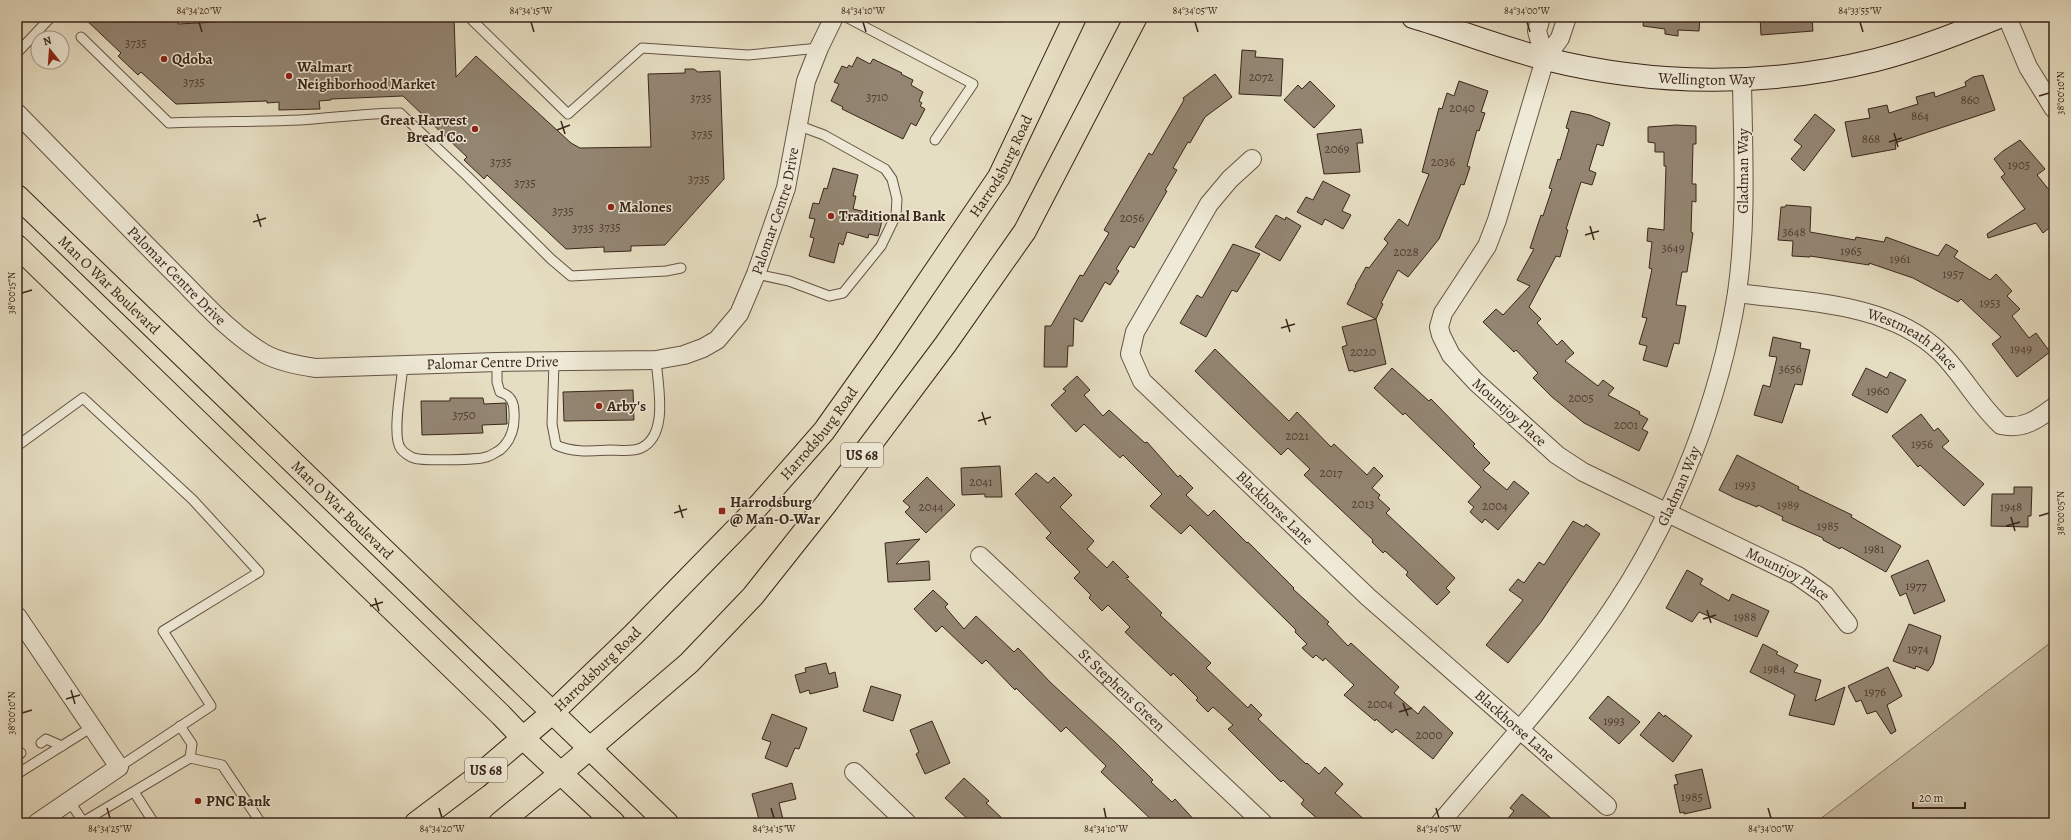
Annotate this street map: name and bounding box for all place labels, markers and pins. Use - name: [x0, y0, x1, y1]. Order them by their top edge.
- place label: Qdoba: [172, 49, 214, 69]
- marker: Qdoba: [159, 54, 169, 64]
- place label: Walmart Neighborhood Market: [296, 57, 436, 94]
- marker: Walmart Neighborhood Market: [284, 71, 294, 81]
- place label: Great Harvest Bread Co.: [380, 110, 467, 147]
- marker: Great Harvest Bread Co.: [470, 124, 480, 134]
- place label: Malones: [619, 197, 672, 217]
- marker: Malones: [606, 202, 616, 212]
- place label: Traditional Bank: [839, 206, 945, 226]
- marker: Traditional Bank: [826, 211, 836, 221]
- place label: Arby's: [606, 396, 646, 416]
- marker: Arby's: [594, 401, 604, 411]
- place label: Harrodsburg @ Man-O-War: [730, 492, 820, 529]
- marker: Harrodsburg @ Man-O-War: [717, 506, 727, 516]
- place label: PNC Bank: [206, 791, 270, 811]
- marker: PNC Bank: [193, 796, 203, 806]

